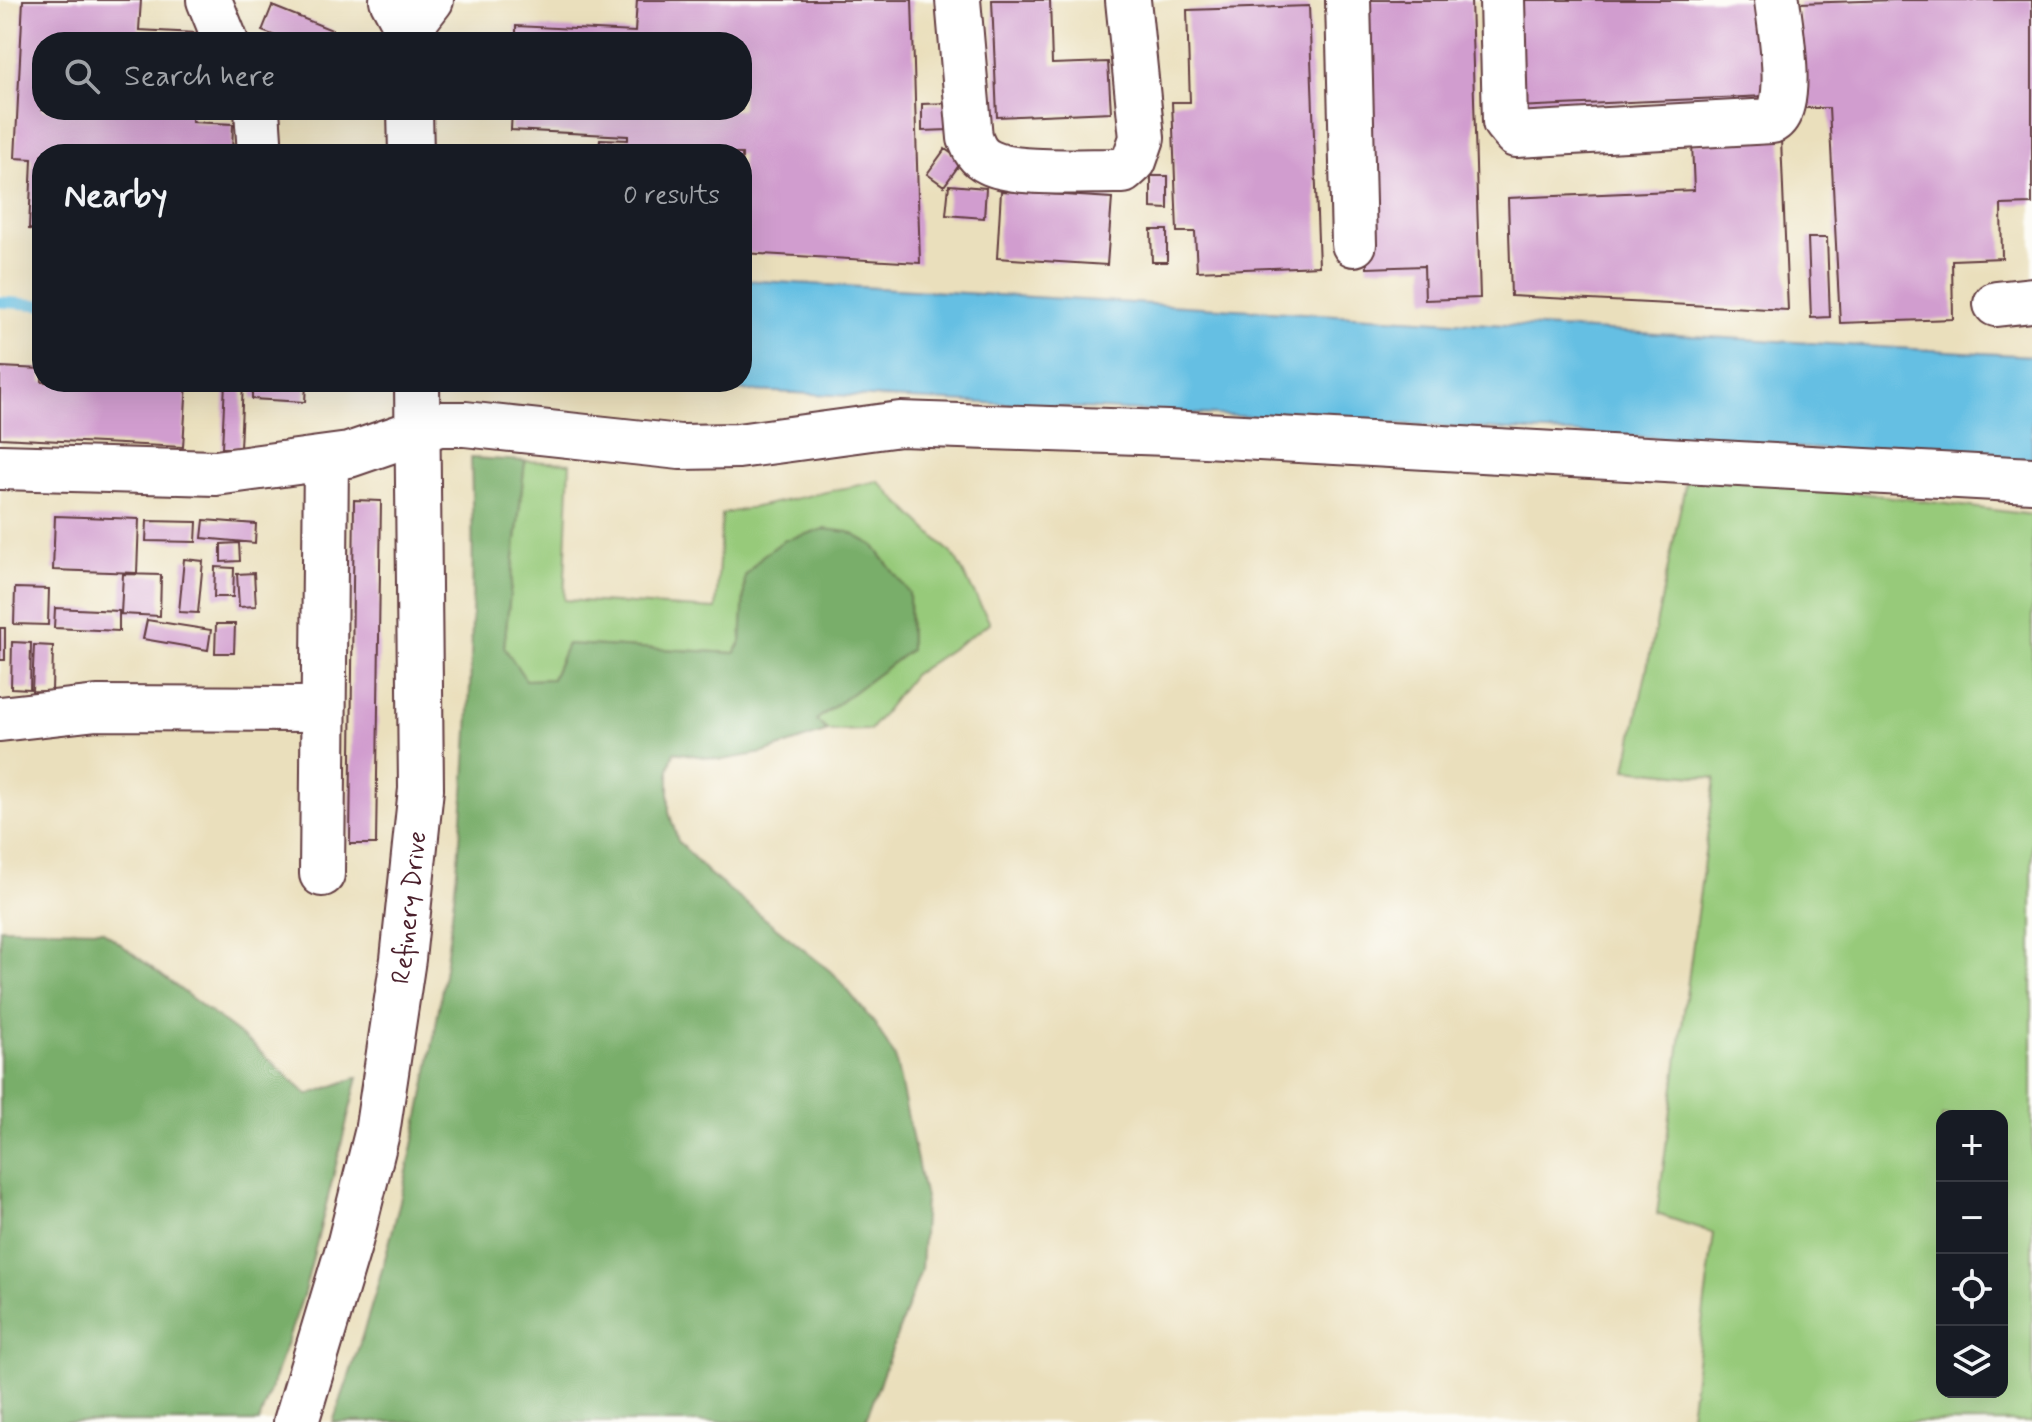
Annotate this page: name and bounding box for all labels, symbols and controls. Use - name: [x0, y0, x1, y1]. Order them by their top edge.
- search box: [32, 32, 752, 120]
- icon: search: [60, 54, 104, 98]
- text: Search here: [124, 57, 275, 96]
- text: Nearby: [64, 174, 168, 219]
- text: 0 results: [623, 179, 720, 213]
- street label: Refinery Drive: [384, 829, 435, 987]
- map controls: [1936, 1110, 2008, 1398]
- button: +: [1936, 1110, 2008, 1182]
- button: −: [1936, 1182, 2008, 1254]
- button: locate: [1936, 1254, 2008, 1326]
- button: layers: [1936, 1326, 2008, 1398]

